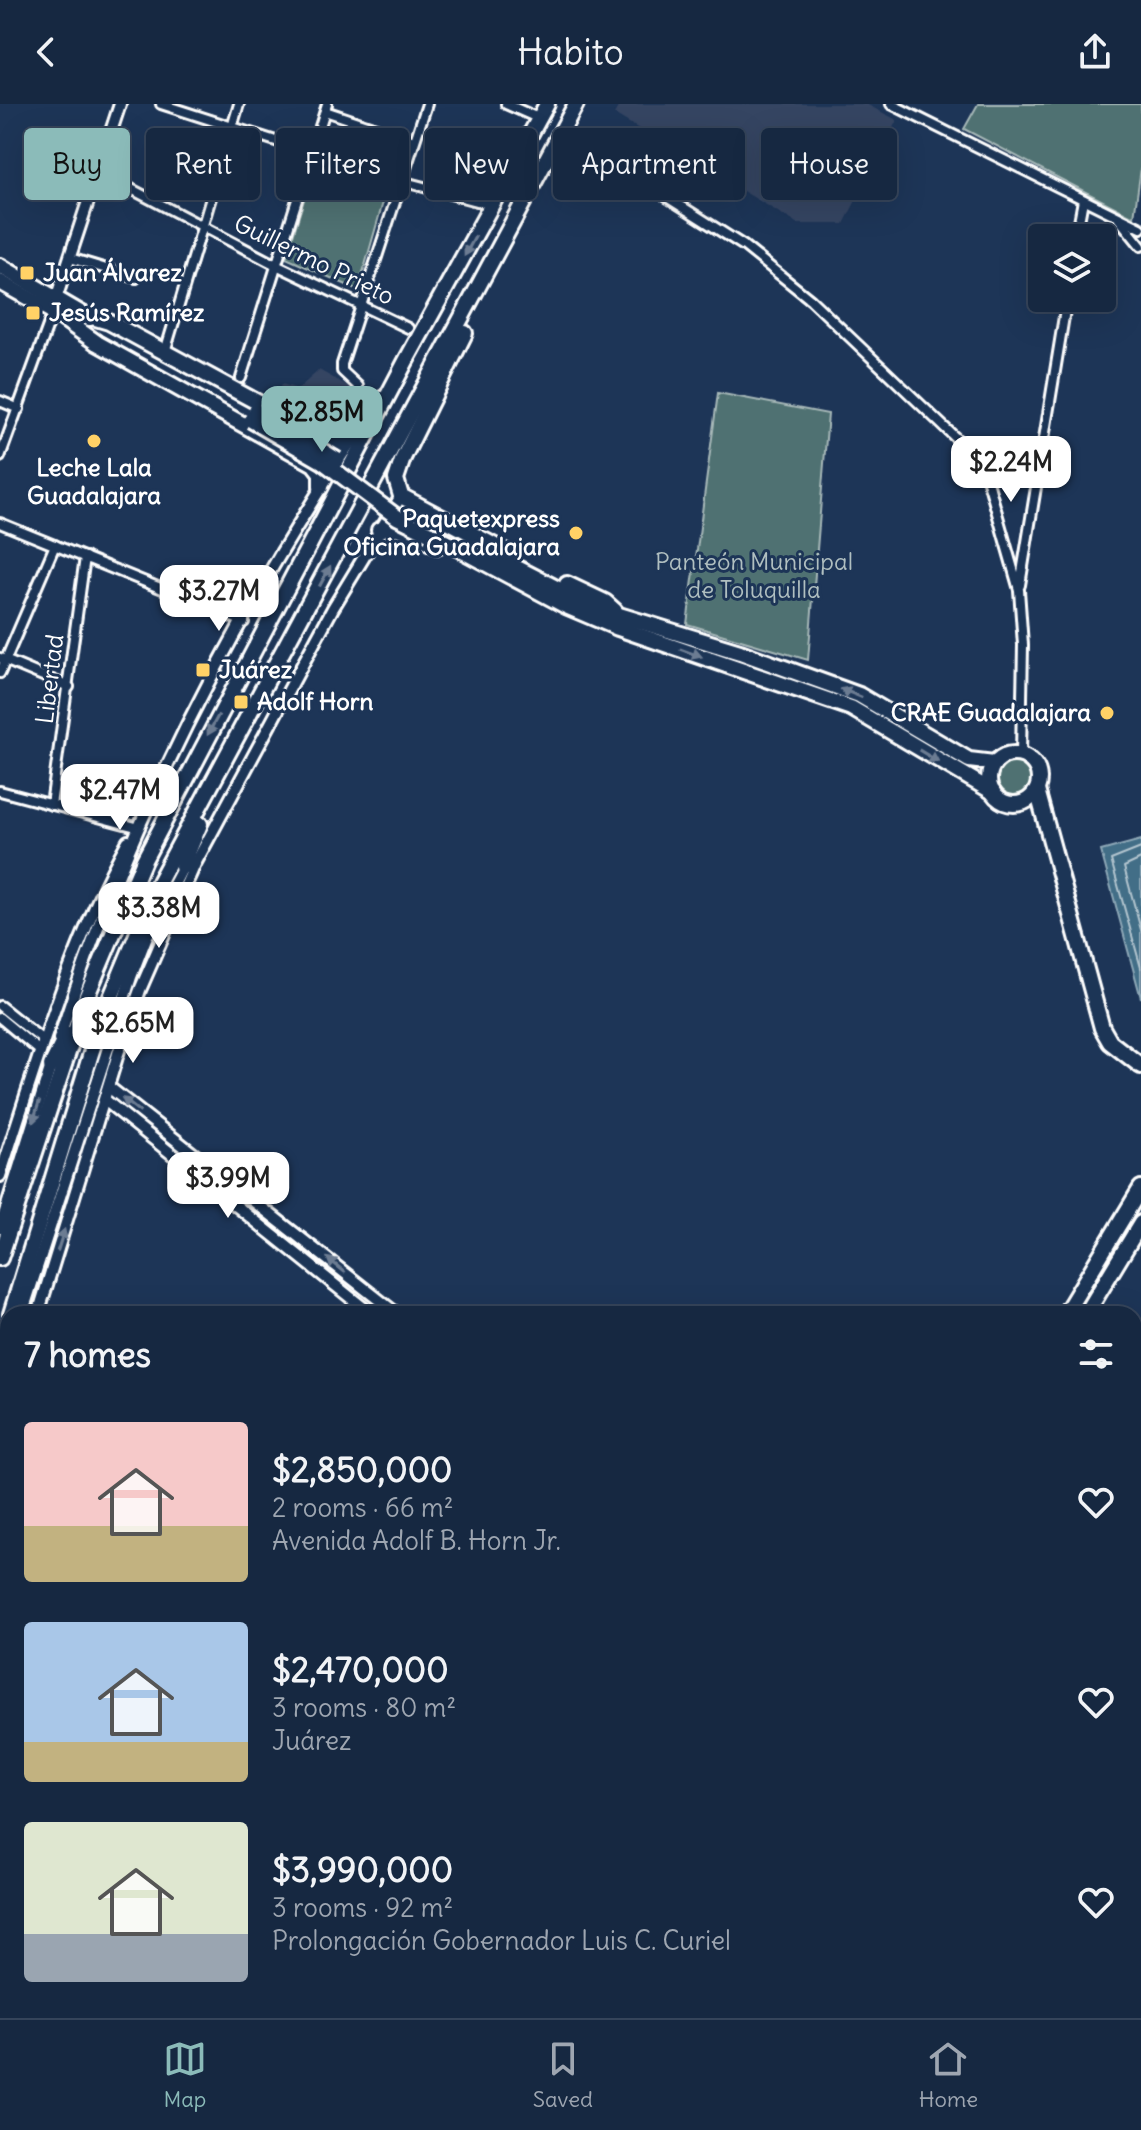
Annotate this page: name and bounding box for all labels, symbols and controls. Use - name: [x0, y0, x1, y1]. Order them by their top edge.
- icon: back: [24, 30, 68, 74]
- text: Habito: [517, 30, 624, 75]
- icon: share: [1073, 30, 1117, 74]
- chip: Buy: [24, 128, 130, 200]
- chip: Rent: [146, 128, 260, 200]
- chip: Filters: [276, 128, 409, 200]
- chip: New: [425, 128, 537, 200]
- chip: Apartment: [553, 128, 745, 200]
- chip: House: [761, 128, 897, 200]
- street label: Guillermo Prieto: [229, 207, 399, 311]
- map controls: [1028, 224, 1116, 312]
- button: layers: [1028, 224, 1116, 312]
- one-way arrow: [463, 235, 477, 257]
- place label: Juan Álvarez: [43, 257, 182, 287]
- marker: Juan Álvarez: [18, 264, 36, 282]
- place label: Jesús Ramírez: [49, 297, 205, 327]
- marker: Jesús Ramírez: [24, 304, 42, 322]
- pin: $2.85M: [257, 386, 387, 454]
- text: $2.85M: [279, 395, 365, 428]
- marker: Leche Lala Guadalajara: [85, 432, 103, 450]
- pin: $2.24M: [946, 436, 1076, 504]
- text: $2.24M: [969, 445, 1053, 478]
- place label: Leche Lala Guadalajara: [27, 452, 161, 510]
- place label: Paquetexpress Oficina Guadalajara: [343, 503, 560, 561]
- marker: Paquetexpress Oficina Guadalajara: [567, 524, 585, 542]
- park label: Panteón Municipal de Toluquilla: [655, 546, 853, 604]
- pin: $3.27M: [154, 565, 284, 633]
- one-way arrow: [318, 565, 332, 587]
- text: $3.27M: [178, 574, 260, 607]
- street label: Libertad: [29, 632, 69, 725]
- one-way arrow: [680, 648, 704, 660]
- place label: Juárez: [219, 654, 293, 684]
- marker: Juárez: [194, 661, 212, 679]
- place label: Adolf Horn: [257, 686, 373, 716]
- one-way arrow: [839, 686, 863, 699]
- marker: Adolf Horn: [232, 693, 250, 711]
- place label: CRAE Guadalajara: [891, 697, 1091, 727]
- marker: CRAE Guadalajara: [1098, 704, 1116, 722]
- one-way arrow: [206, 713, 220, 736]
- one-way arrow: [918, 748, 940, 762]
- pin: $2.47M: [55, 764, 185, 832]
- text: $2.47M: [79, 773, 161, 806]
- pin: $3.38M: [94, 882, 224, 950]
- text: $3.38M: [116, 891, 202, 924]
- pin: $2.65M: [68, 997, 198, 1065]
- text: $2.65M: [90, 1006, 176, 1039]
- one-way arrow: [121, 1097, 141, 1113]
- one-way arrow: [30, 1100, 42, 1124]
- pin: $3.99M: [163, 1152, 293, 1220]
- text: $3.99M: [185, 1161, 271, 1194]
- one-way arrow: [55, 1227, 68, 1251]
- one-way arrow: [325, 1257, 346, 1274]
- icon: filters: [1074, 1332, 1118, 1376]
- text: 7 homes: [24, 1333, 151, 1376]
- text: $2,850,000: [272, 1448, 452, 1491]
- icon: home: [88, 1454, 184, 1550]
- icon: heart: [1074, 1480, 1118, 1524]
- text: 2 rooms · 66 m²: [272, 1491, 454, 1524]
- text: Avenida Adolf B. Horn Jr.: [272, 1524, 561, 1557]
- text: $2,470,000: [272, 1648, 449, 1691]
- icon: home: [88, 1654, 184, 1750]
- icon: heart: [1074, 1680, 1118, 1724]
- text: 3 rooms · 80 m²: [272, 1691, 456, 1724]
- text: Juárez: [272, 1724, 351, 1757]
- text: $3,990,000: [272, 1848, 453, 1891]
- icon: home: [88, 1854, 184, 1950]
- icon: heart: [1074, 1880, 1118, 1924]
- text: 3 rooms · 92 m²: [272, 1891, 453, 1924]
- text: Prolongación Gobernador Luis C. Curiel: [272, 1924, 731, 1957]
- tab: Map: [163, 2037, 207, 2113]
- tab: Saved: [533, 2037, 593, 2113]
- tab: Home: [919, 2037, 978, 2113]

